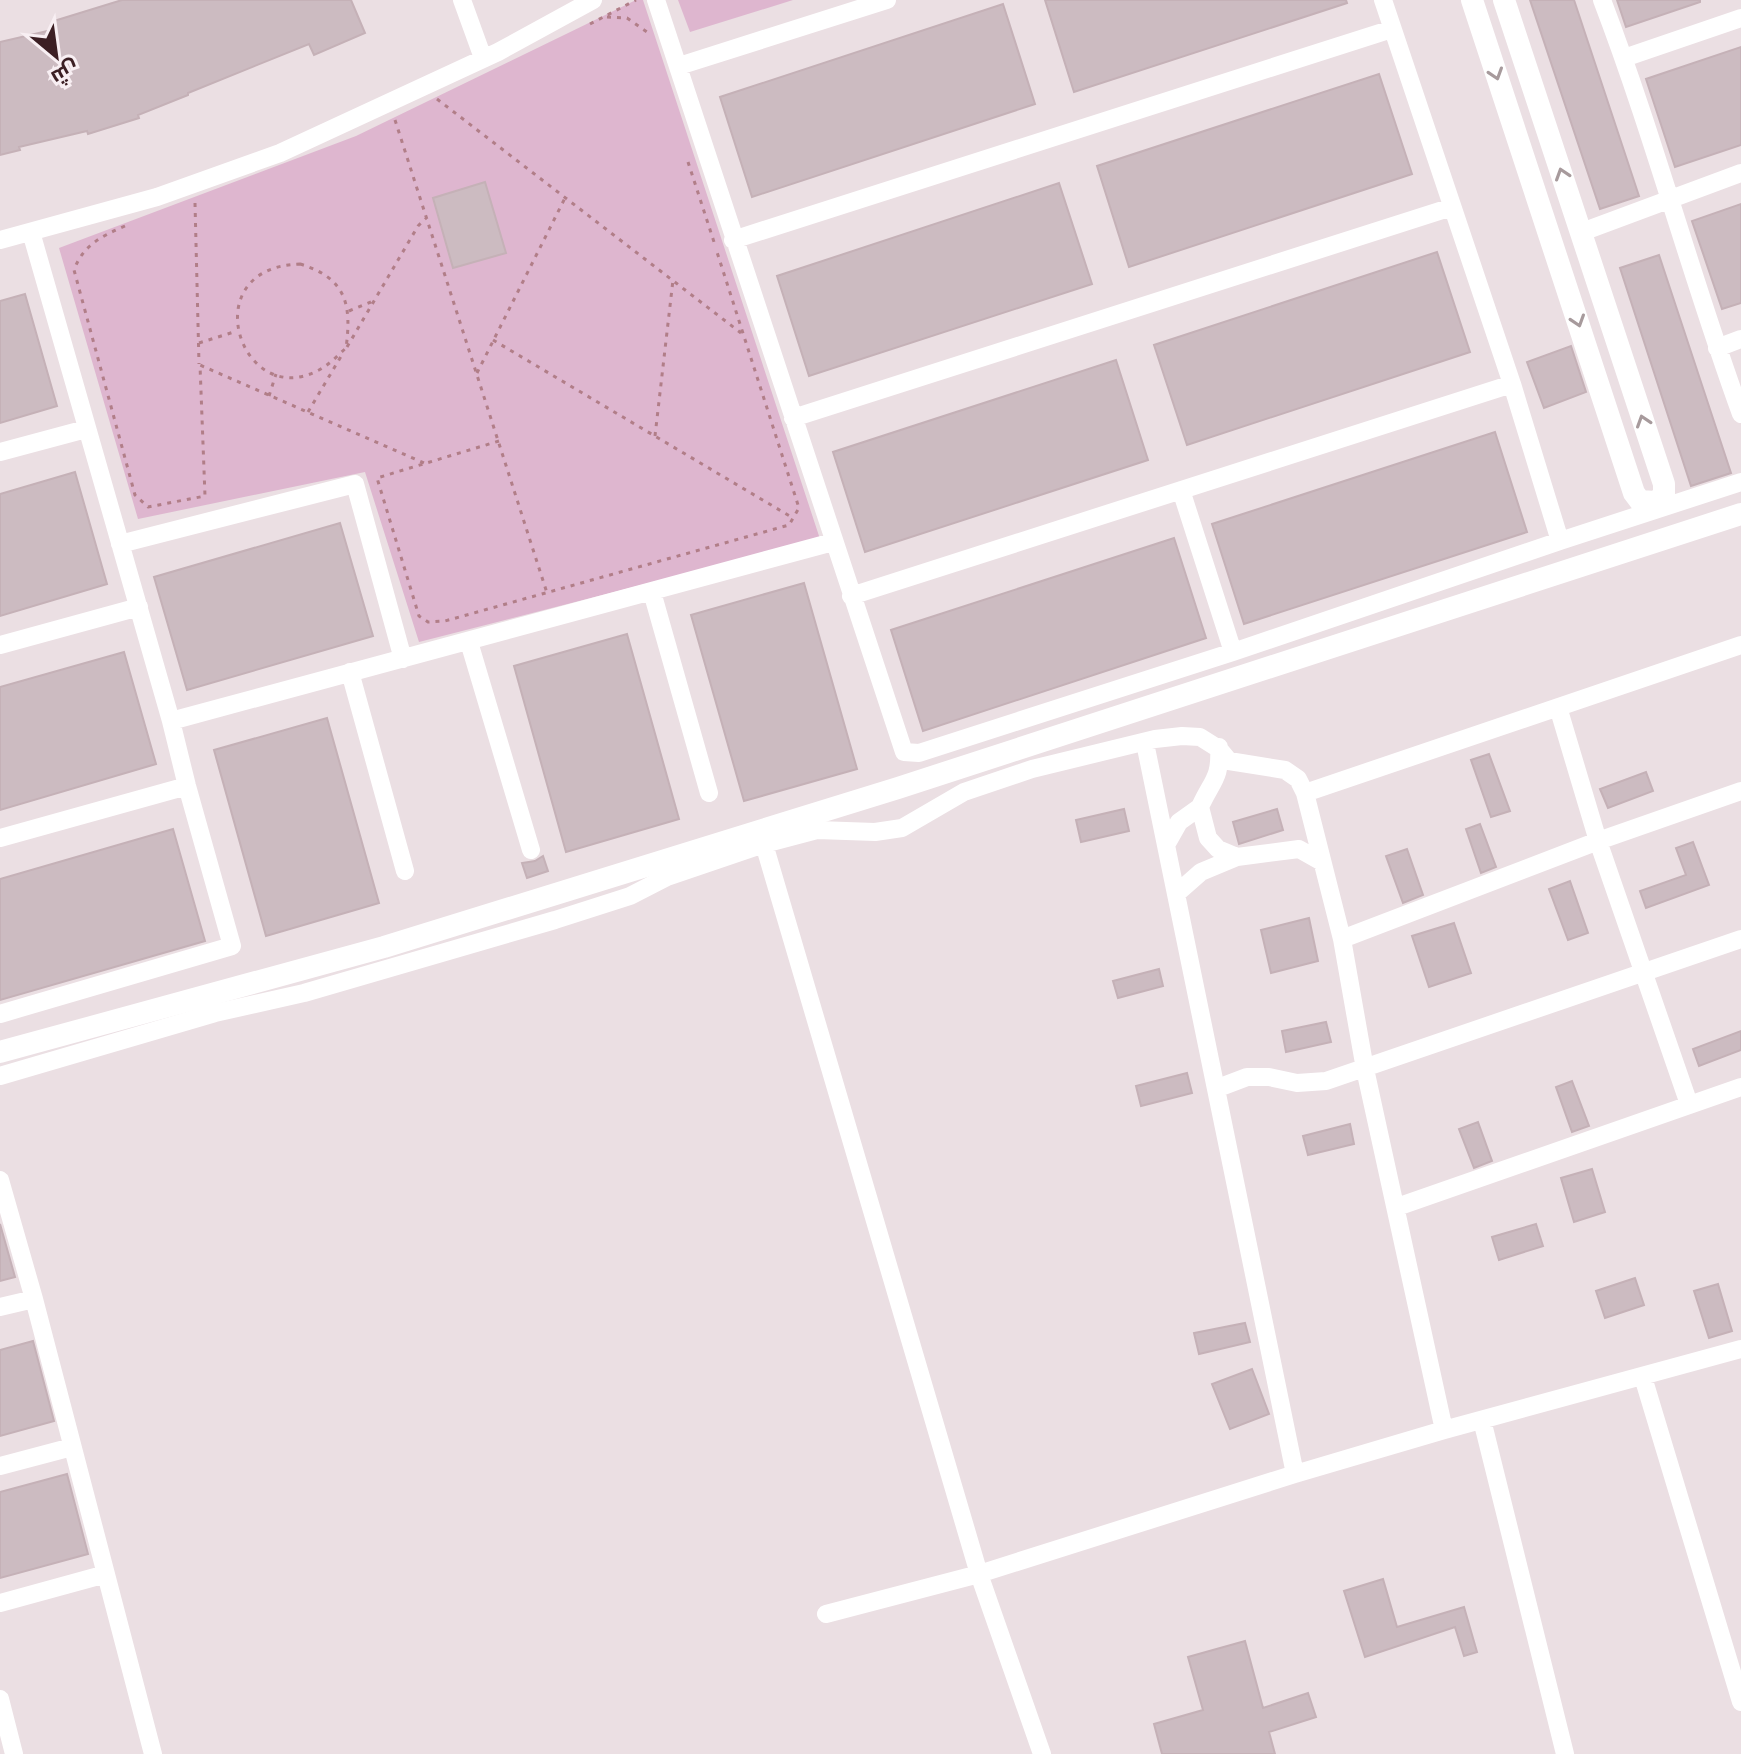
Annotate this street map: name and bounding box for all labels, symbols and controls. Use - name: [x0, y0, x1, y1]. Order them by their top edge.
- north arrow: [16, 16, 96, 96]
- text: ش: [47, 54, 83, 90]
- one-way arrow: [1487, 67, 1503, 80]
- one-way arrow: [1556, 168, 1572, 182]
- one-way arrow: [1568, 313, 1584, 327]
- one-way arrow: [1637, 415, 1653, 429]

